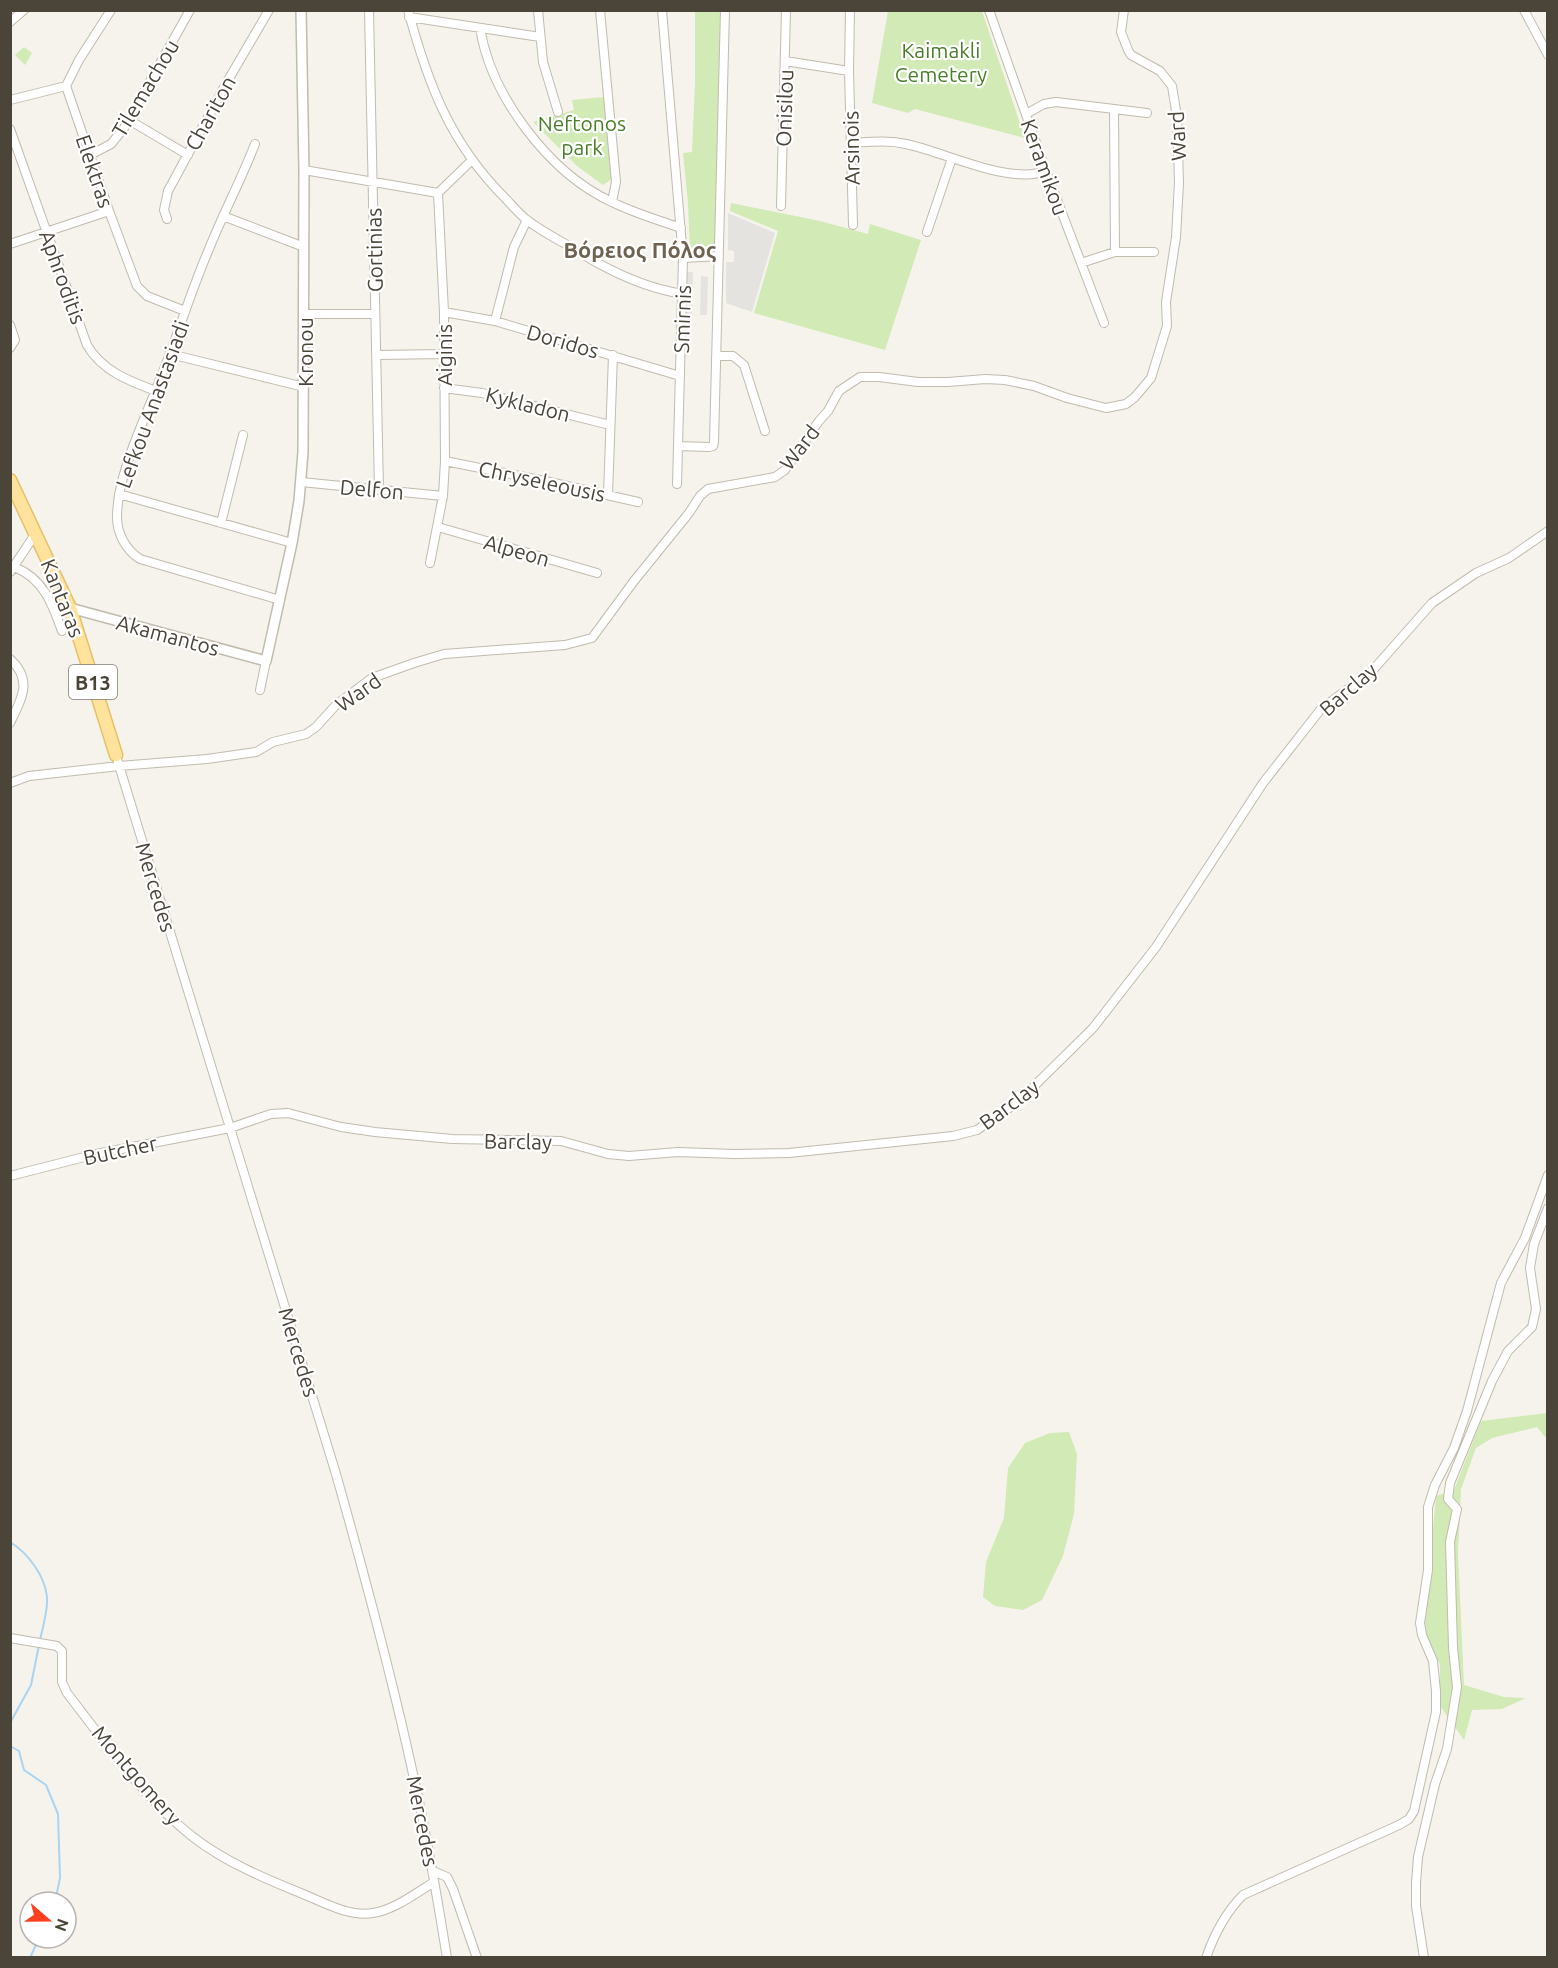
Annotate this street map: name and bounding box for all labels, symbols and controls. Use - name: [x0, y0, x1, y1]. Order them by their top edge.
- street label: Tilemachou: [107, 35, 183, 141]
- park label: Kaimakli Cemetery: [895, 38, 987, 86]
- street label: Onisilou: [771, 69, 797, 147]
- street label: Chariton: [180, 72, 240, 154]
- street label: Ward: [1164, 110, 1190, 162]
- park label: Neftonos park: [538, 111, 626, 159]
- street label: Arsinois: [838, 111, 864, 185]
- street label: Keramikou: [1017, 116, 1073, 218]
- street label: Elektras: [71, 131, 119, 211]
- street label: Gortinias: [361, 208, 387, 292]
- street label: Aphroditis: [35, 227, 91, 327]
- district label: Βόρειος Πόλος: [563, 237, 717, 263]
- street label: Smirnis: [669, 284, 695, 354]
- street label: Lefkou Anastasiadi: [111, 317, 193, 491]
- street label: Kronou: [293, 317, 317, 387]
- street label: Doridos: [524, 319, 602, 363]
- street label: Aiginis: [432, 324, 456, 386]
- street label: Kykladon: [483, 382, 573, 426]
- street label: Ward: [774, 420, 824, 474]
- street label: Chryseleousis: [476, 456, 608, 506]
- street label: Delfon: [339, 474, 405, 504]
- street label: Alpeon: [481, 529, 553, 571]
- street label: Kantaras: [36, 555, 90, 641]
- street label: Akamantos: [114, 610, 222, 660]
- street label: Barclay: [1314, 658, 1382, 720]
- road number: B13: [69, 665, 117, 699]
- street label: Ward: [331, 668, 385, 716]
- street label: Mercedes: [131, 839, 181, 935]
- street label: Barclay: [975, 1074, 1043, 1134]
- street label: Barclay: [484, 1128, 552, 1154]
- street label: Butcher: [81, 1130, 159, 1170]
- street label: Mercedes: [274, 1304, 324, 1400]
- street label: Montgomery: [87, 1721, 187, 1829]
- street label: Mercedes: [402, 1774, 444, 1868]
- north arrow: [18, 1890, 78, 1950]
- text: N: [52, 1916, 73, 1934]

